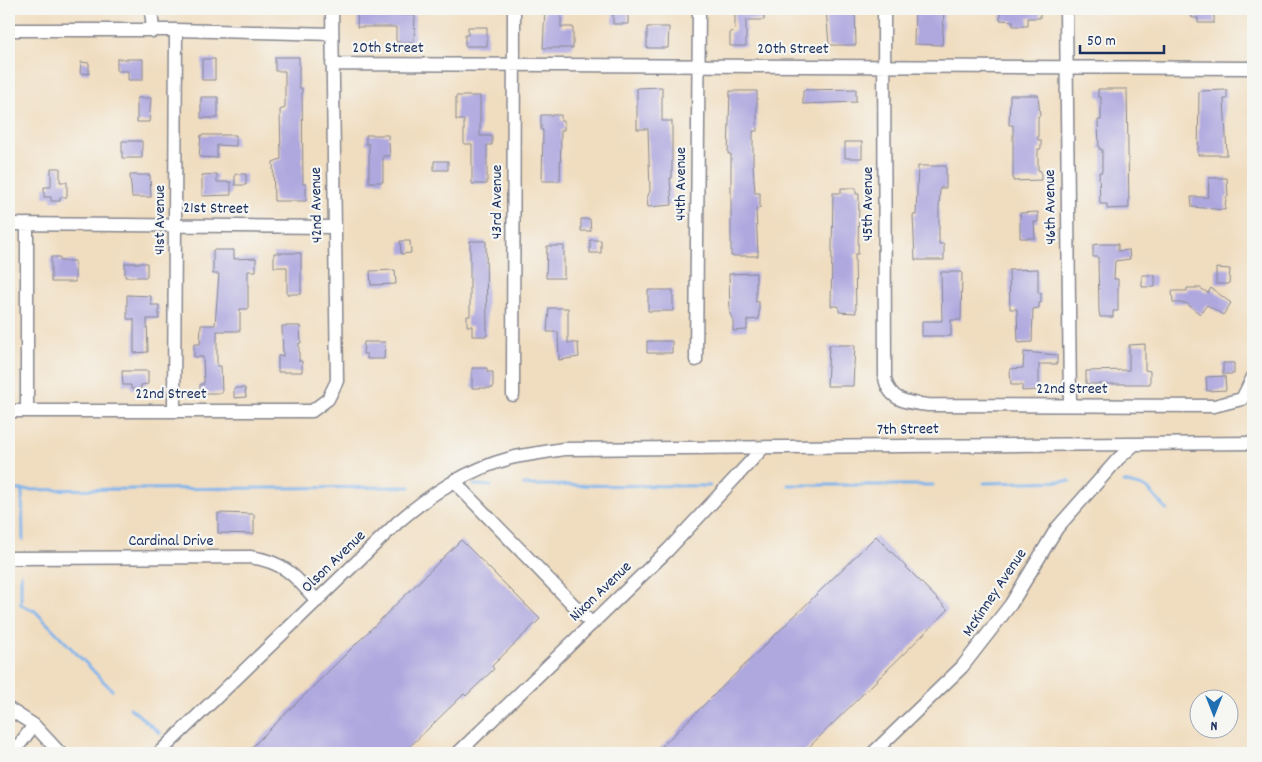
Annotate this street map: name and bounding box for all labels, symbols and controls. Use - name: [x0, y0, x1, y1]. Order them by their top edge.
- scale bar: [1080, 22, 1163, 54]
- text: 50 m: [1087, 31, 1116, 53]
- street label: 20th Street: [352, 37, 424, 60]
- street label: 20th Street: [757, 38, 829, 61]
- street label: 44th Avenue: [670, 147, 693, 221]
- street label: 43rd Avenue: [486, 165, 509, 239]
- street label: 42nd Avenue: [305, 167, 329, 243]
- street label: 45th Avenue: [857, 167, 880, 241]
- street label: 46th Avenue: [1039, 169, 1063, 245]
- street label: 41st Avenue: [149, 185, 172, 255]
- street label: 21st Street: [183, 197, 249, 221]
- street label: 22nd Street: [1036, 378, 1108, 401]
- street label: 22nd Street: [135, 383, 207, 406]
- street label: 7th Street: [877, 418, 939, 442]
- street label: Olson Avenue: [297, 525, 371, 599]
- street label: Cardinal Drive: [129, 530, 213, 553]
- street label: McKinney Avenue: [957, 544, 1033, 642]
- street label: Nixon Avenue: [565, 556, 637, 628]
- north arrow: [1190, 690, 1240, 740]
- text: N: [1210, 715, 1217, 735]

